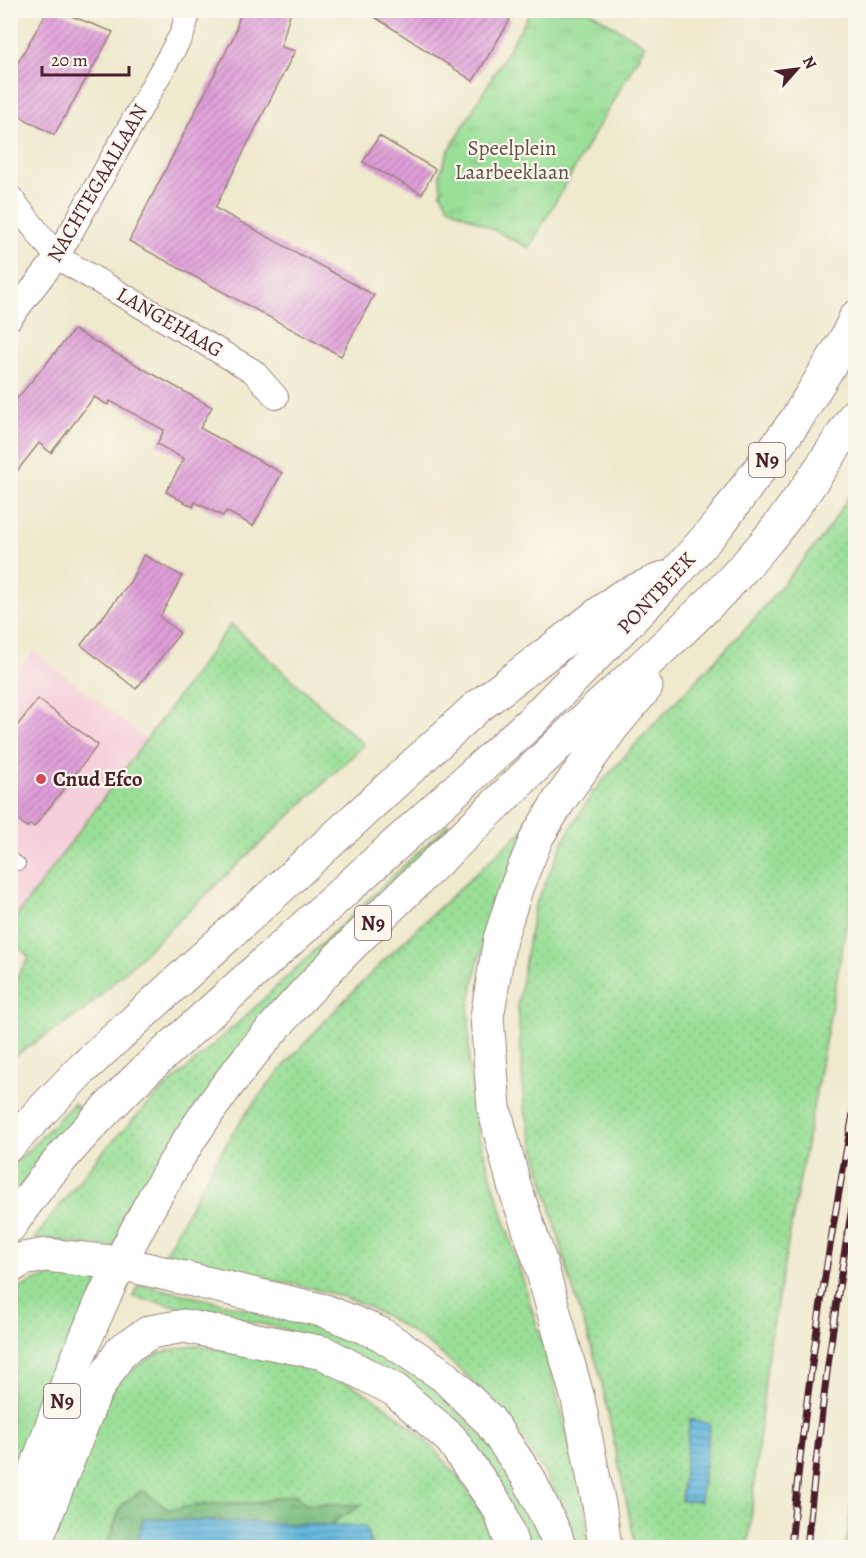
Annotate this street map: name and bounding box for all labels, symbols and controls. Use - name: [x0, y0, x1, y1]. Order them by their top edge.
- scale bar: [42, 39, 129, 77]
- north arrow: [767, 39, 827, 99]
- text: 20 m: [51, 48, 88, 72]
- text: N: [797, 52, 822, 73]
- street label: NACHTEGAALLAAN: [40, 99, 154, 267]
- park label: Speelplein Laarbeeklaan: [455, 134, 569, 186]
- street label: LANGEHAAG: [112, 280, 228, 364]
- road number: N9: [749, 443, 785, 477]
- street label: PONTBEEK: [611, 546, 701, 640]
- place label: Cnud Efco: [53, 765, 143, 793]
- marker: Cnud Efco: [34, 772, 48, 786]
- road number: N9: [355, 906, 391, 940]
- road number: N9: [44, 1384, 80, 1418]

